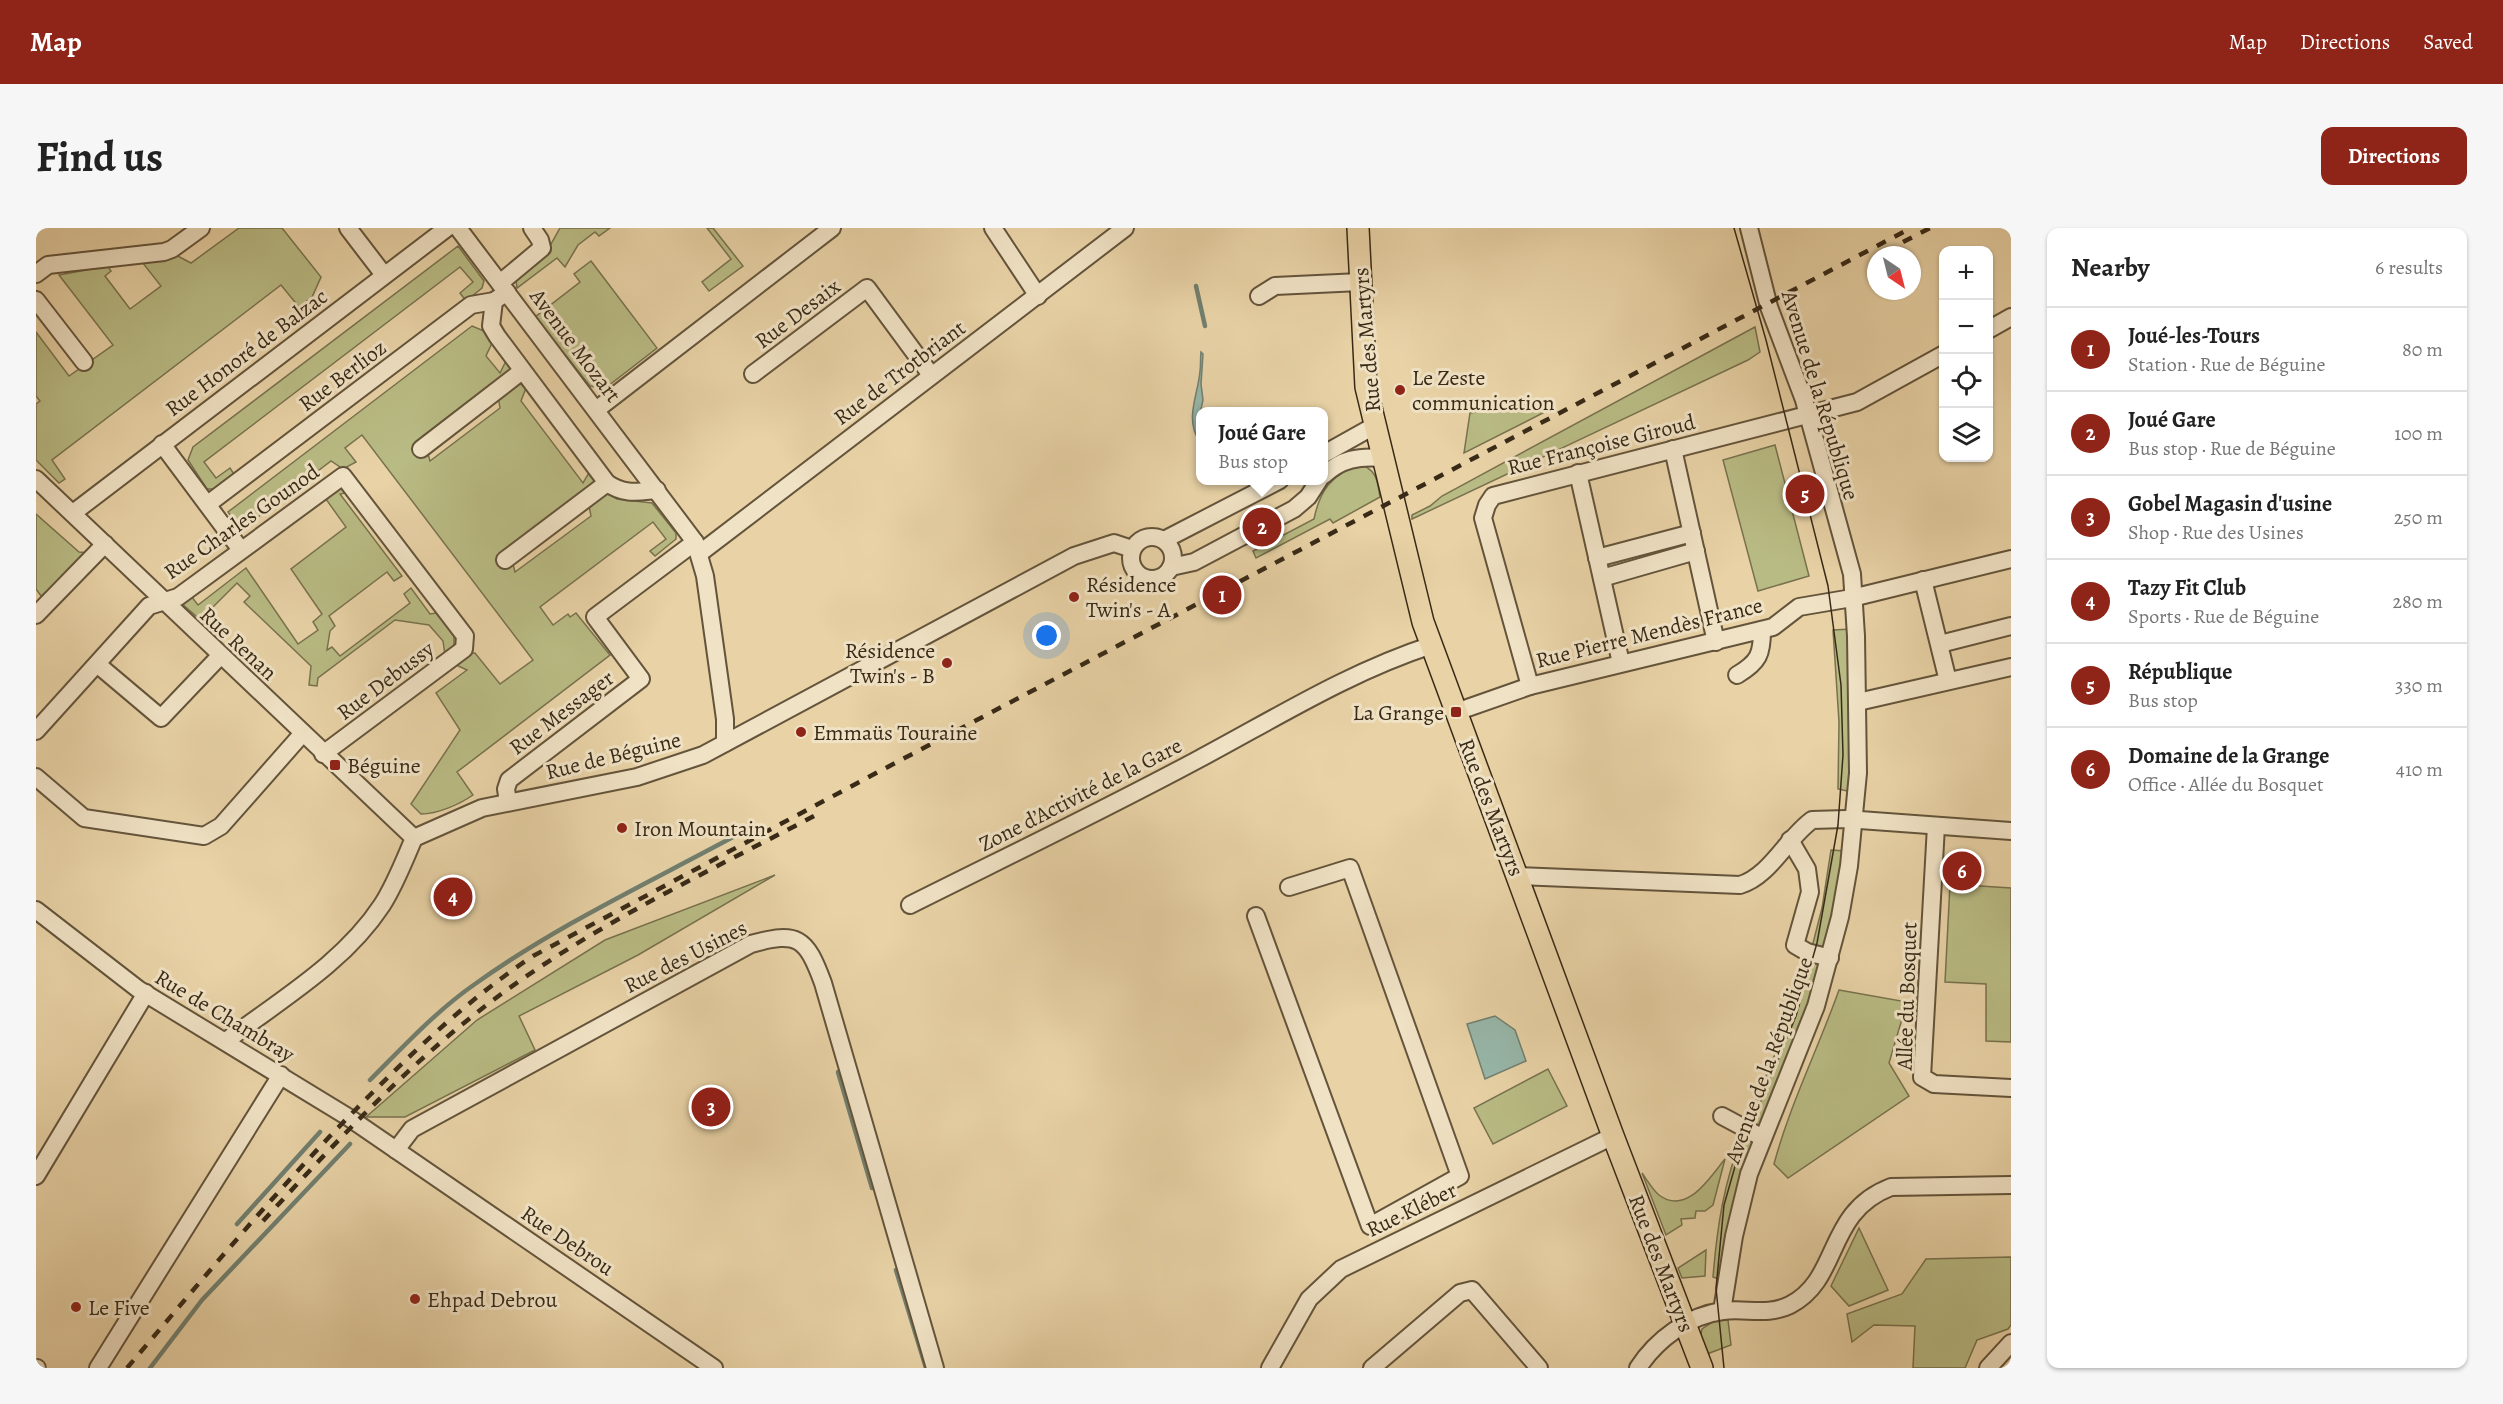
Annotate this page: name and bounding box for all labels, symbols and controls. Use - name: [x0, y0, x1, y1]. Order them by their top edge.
- text: Map: [30, 23, 82, 61]
- text: Map: [2229, 28, 2267, 56]
- text: Directions: [2300, 28, 2390, 56]
- text: Saved: [2423, 28, 2473, 56]
- button: Directions: [2321, 127, 2467, 185]
- text: Find us: [36, 128, 163, 185]
- north arrow: [1867, 246, 1921, 300]
- map controls: [1939, 246, 1993, 462]
- button: +: [1939, 246, 1993, 300]
- text: Nearby: [2071, 250, 2150, 285]
- text: 6 results: [2375, 254, 2443, 281]
- street label: Rue des Martyrs: [1346, 266, 1388, 414]
- street label: Rue Desaix: [749, 271, 847, 356]
- street label: Rue Honoré de Balzac: [159, 282, 334, 424]
- street label: Avenue Mozart: [522, 282, 628, 409]
- street label: Avenue de la République: [1774, 286, 1866, 504]
- button: −: [1939, 300, 1993, 354]
- street label: Rue de Trotbriant: [827, 313, 972, 432]
- text: Joué-les-Tours: [2128, 321, 2260, 351]
- street label: Rue Berlioz: [293, 333, 393, 419]
- text: 1: [2087, 336, 2094, 363]
- text: 80 m: [2402, 336, 2443, 363]
- text: Station · Rue de Béguine: [2128, 351, 2325, 378]
- button: locate: [1939, 354, 1993, 408]
- place label: Le Zeste communication: [1412, 363, 1555, 418]
- marker: Le Zeste communication: [1393, 383, 1407, 397]
- text: Joué Gare: [2128, 405, 2216, 435]
- popup: [1196, 407, 1328, 485]
- street label: Rue Françoise Giroud: [1504, 407, 1699, 483]
- button: layers: [1939, 408, 1993, 462]
- text: Joué Gare: [1218, 418, 1306, 448]
- text: 2: [2086, 420, 2095, 447]
- text: 100 m: [2394, 420, 2443, 447]
- text: Bus stop · Rue de Béguine: [2128, 435, 2336, 462]
- text: Bus stop: [1218, 448, 1288, 475]
- street label: Rue Charles Gounod: [158, 457, 325, 587]
- pin: 5: [1786, 472, 1824, 516]
- text: Gobel Magasin d'usine: [2128, 489, 2332, 519]
- pin: 2: [1242, 504, 1282, 550]
- text: 3: [2086, 504, 2095, 531]
- text: 250 m: [2394, 504, 2443, 531]
- text: Shop · Rue des Usines: [2128, 519, 2304, 546]
- place label: Résidence Twin's - A: [1086, 570, 1176, 625]
- pin: 1: [1202, 572, 1242, 617]
- text: Tazy Fit Club: [2128, 573, 2246, 603]
- text: 4: [2086, 588, 2095, 615]
- text: 280 m: [2393, 588, 2443, 615]
- marker: Résidence Twin's - A: [1067, 590, 1081, 604]
- street label: Rue Pierre Mendès France: [1533, 590, 1766, 676]
- street label: Rue Renan: [193, 600, 284, 687]
- text: Sports · Rue de Béguine: [2128, 603, 2319, 630]
- your location: [1032, 621, 1061, 650]
- street label: Rue Debussy: [331, 634, 441, 727]
- place label: Résidence Twin's - B: [845, 636, 935, 691]
- marker: Résidence Twin's - B: [940, 656, 954, 670]
- text: République: [2128, 657, 2232, 687]
- street label: Rue Messager: [503, 663, 620, 762]
- text: 5: [2086, 672, 2095, 699]
- text: 330 m: [2395, 672, 2443, 699]
- text: Bus stop: [2128, 687, 2198, 714]
- place label: La Grange: [1353, 698, 1444, 728]
- marker: La Grange: [1449, 705, 1463, 719]
- place label: Emmaüs Touraine: [813, 718, 977, 748]
- street label: Rue de Béguine: [542, 725, 684, 787]
- marker: Emmaüs Touraine: [794, 725, 808, 739]
- street label: Zone d’Activité de la Gare: [974, 731, 1187, 859]
- street label: Rue des Martyrs: [1451, 734, 1531, 881]
- text: Domaine de la Grange: [2128, 741, 2329, 771]
- place label: Béguine: [347, 751, 421, 781]
- text: 6: [2086, 756, 2095, 783]
- text: 410 m: [2396, 756, 2443, 783]
- marker: Béguine: [328, 758, 342, 772]
- text: Office · Allée du Bosquet: [2128, 771, 2323, 798]
- place label: Iron Mountain: [634, 814, 766, 844]
- marker: Iron Mountain: [615, 821, 629, 835]
- pin: 6: [1942, 848, 1982, 894]
- pin: 4: [434, 874, 472, 920]
- street label: Rue des Usines: [619, 913, 752, 1001]
- street label: Allée du Bosquet: [1889, 921, 1925, 1072]
- street label: Avenue de la République: [1717, 953, 1820, 1169]
- street label: Rue de Chambray: [149, 962, 300, 1070]
- pin: 3: [692, 1084, 730, 1130]
- street label: Rue Kléber: [1361, 1175, 1462, 1245]
- street label: Rue des Martyrs: [1621, 1190, 1701, 1337]
- street label: Rue Debrou: [515, 1199, 620, 1283]
- place label: Ehpad Debrou: [427, 1285, 557, 1315]
- marker: Ehpad Debrou: [408, 1292, 422, 1306]
- place label: Le Five: [88, 1293, 150, 1323]
- marker: Le Five: [69, 1300, 83, 1314]

